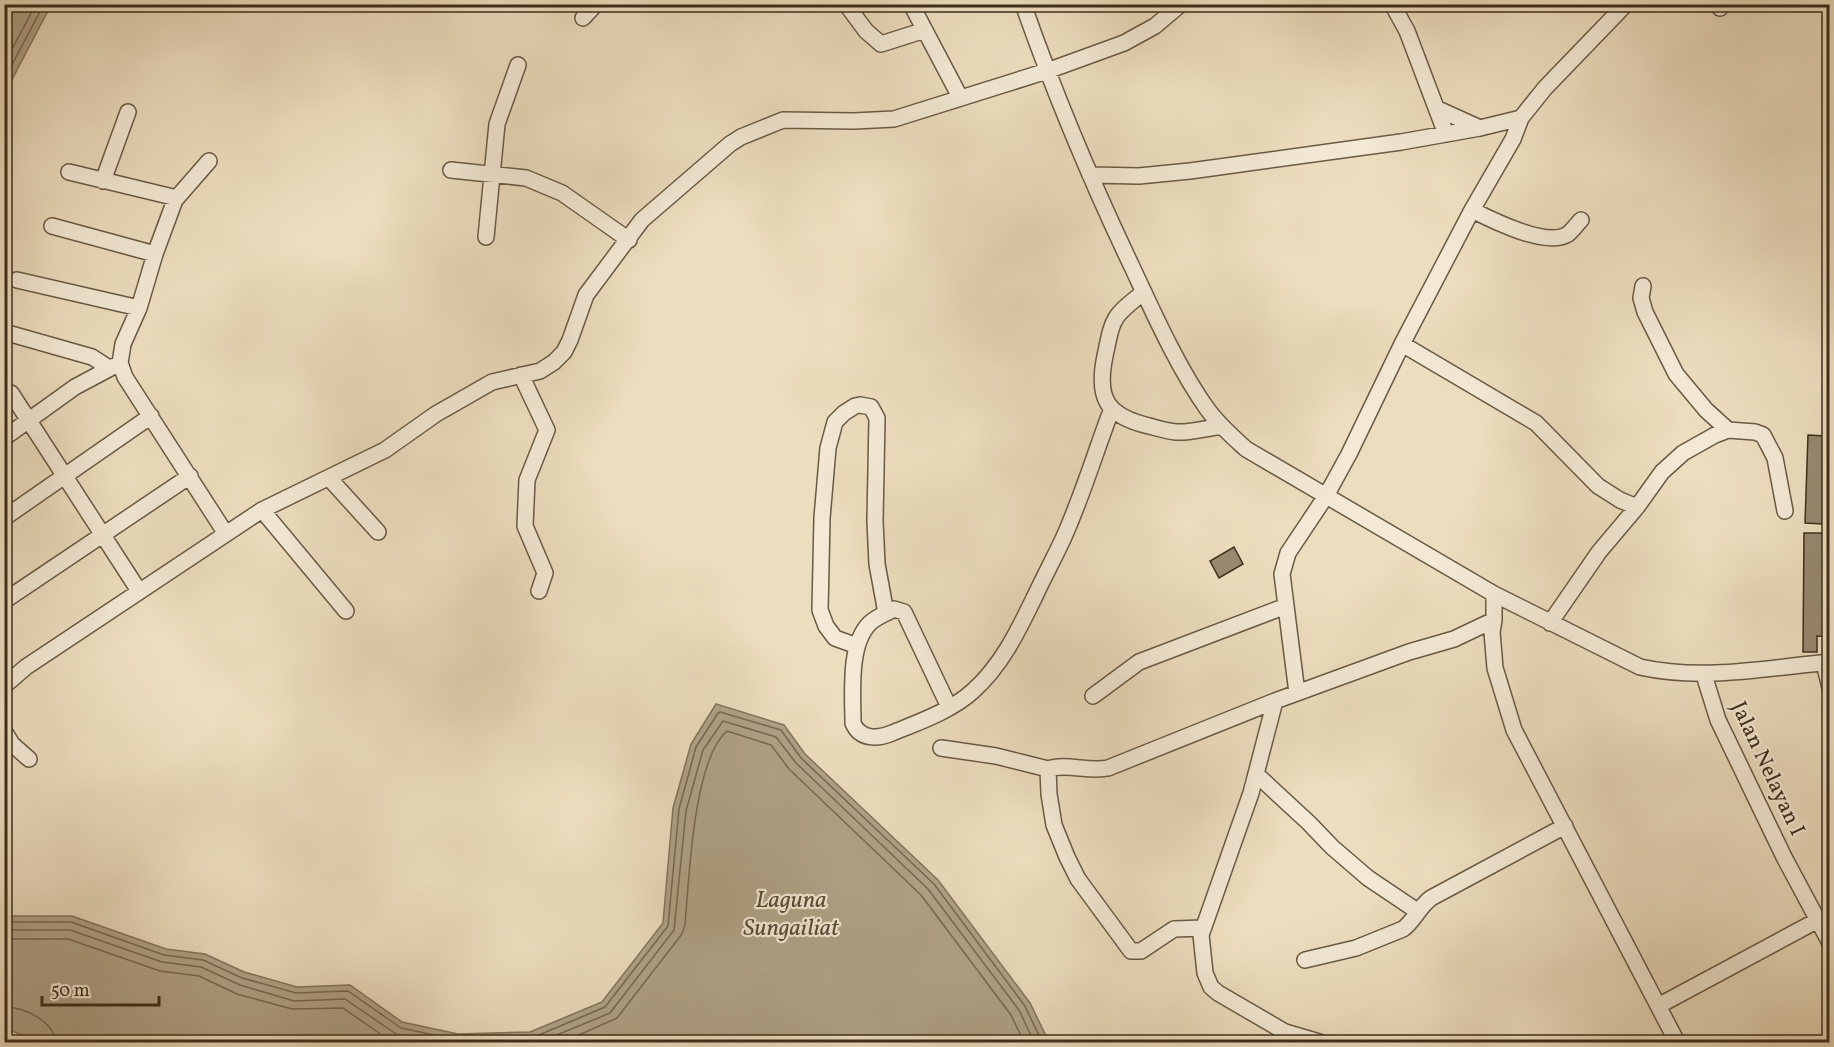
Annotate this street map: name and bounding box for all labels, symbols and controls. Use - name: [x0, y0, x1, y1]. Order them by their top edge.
- street label: Jalan Nelayan I: [1722, 697, 1812, 841]
- water label: Laguna Sungailiat: [743, 884, 840, 946]
- scale bar: [42, 969, 159, 1007]
- text: 50 m: [51, 979, 90, 1004]

